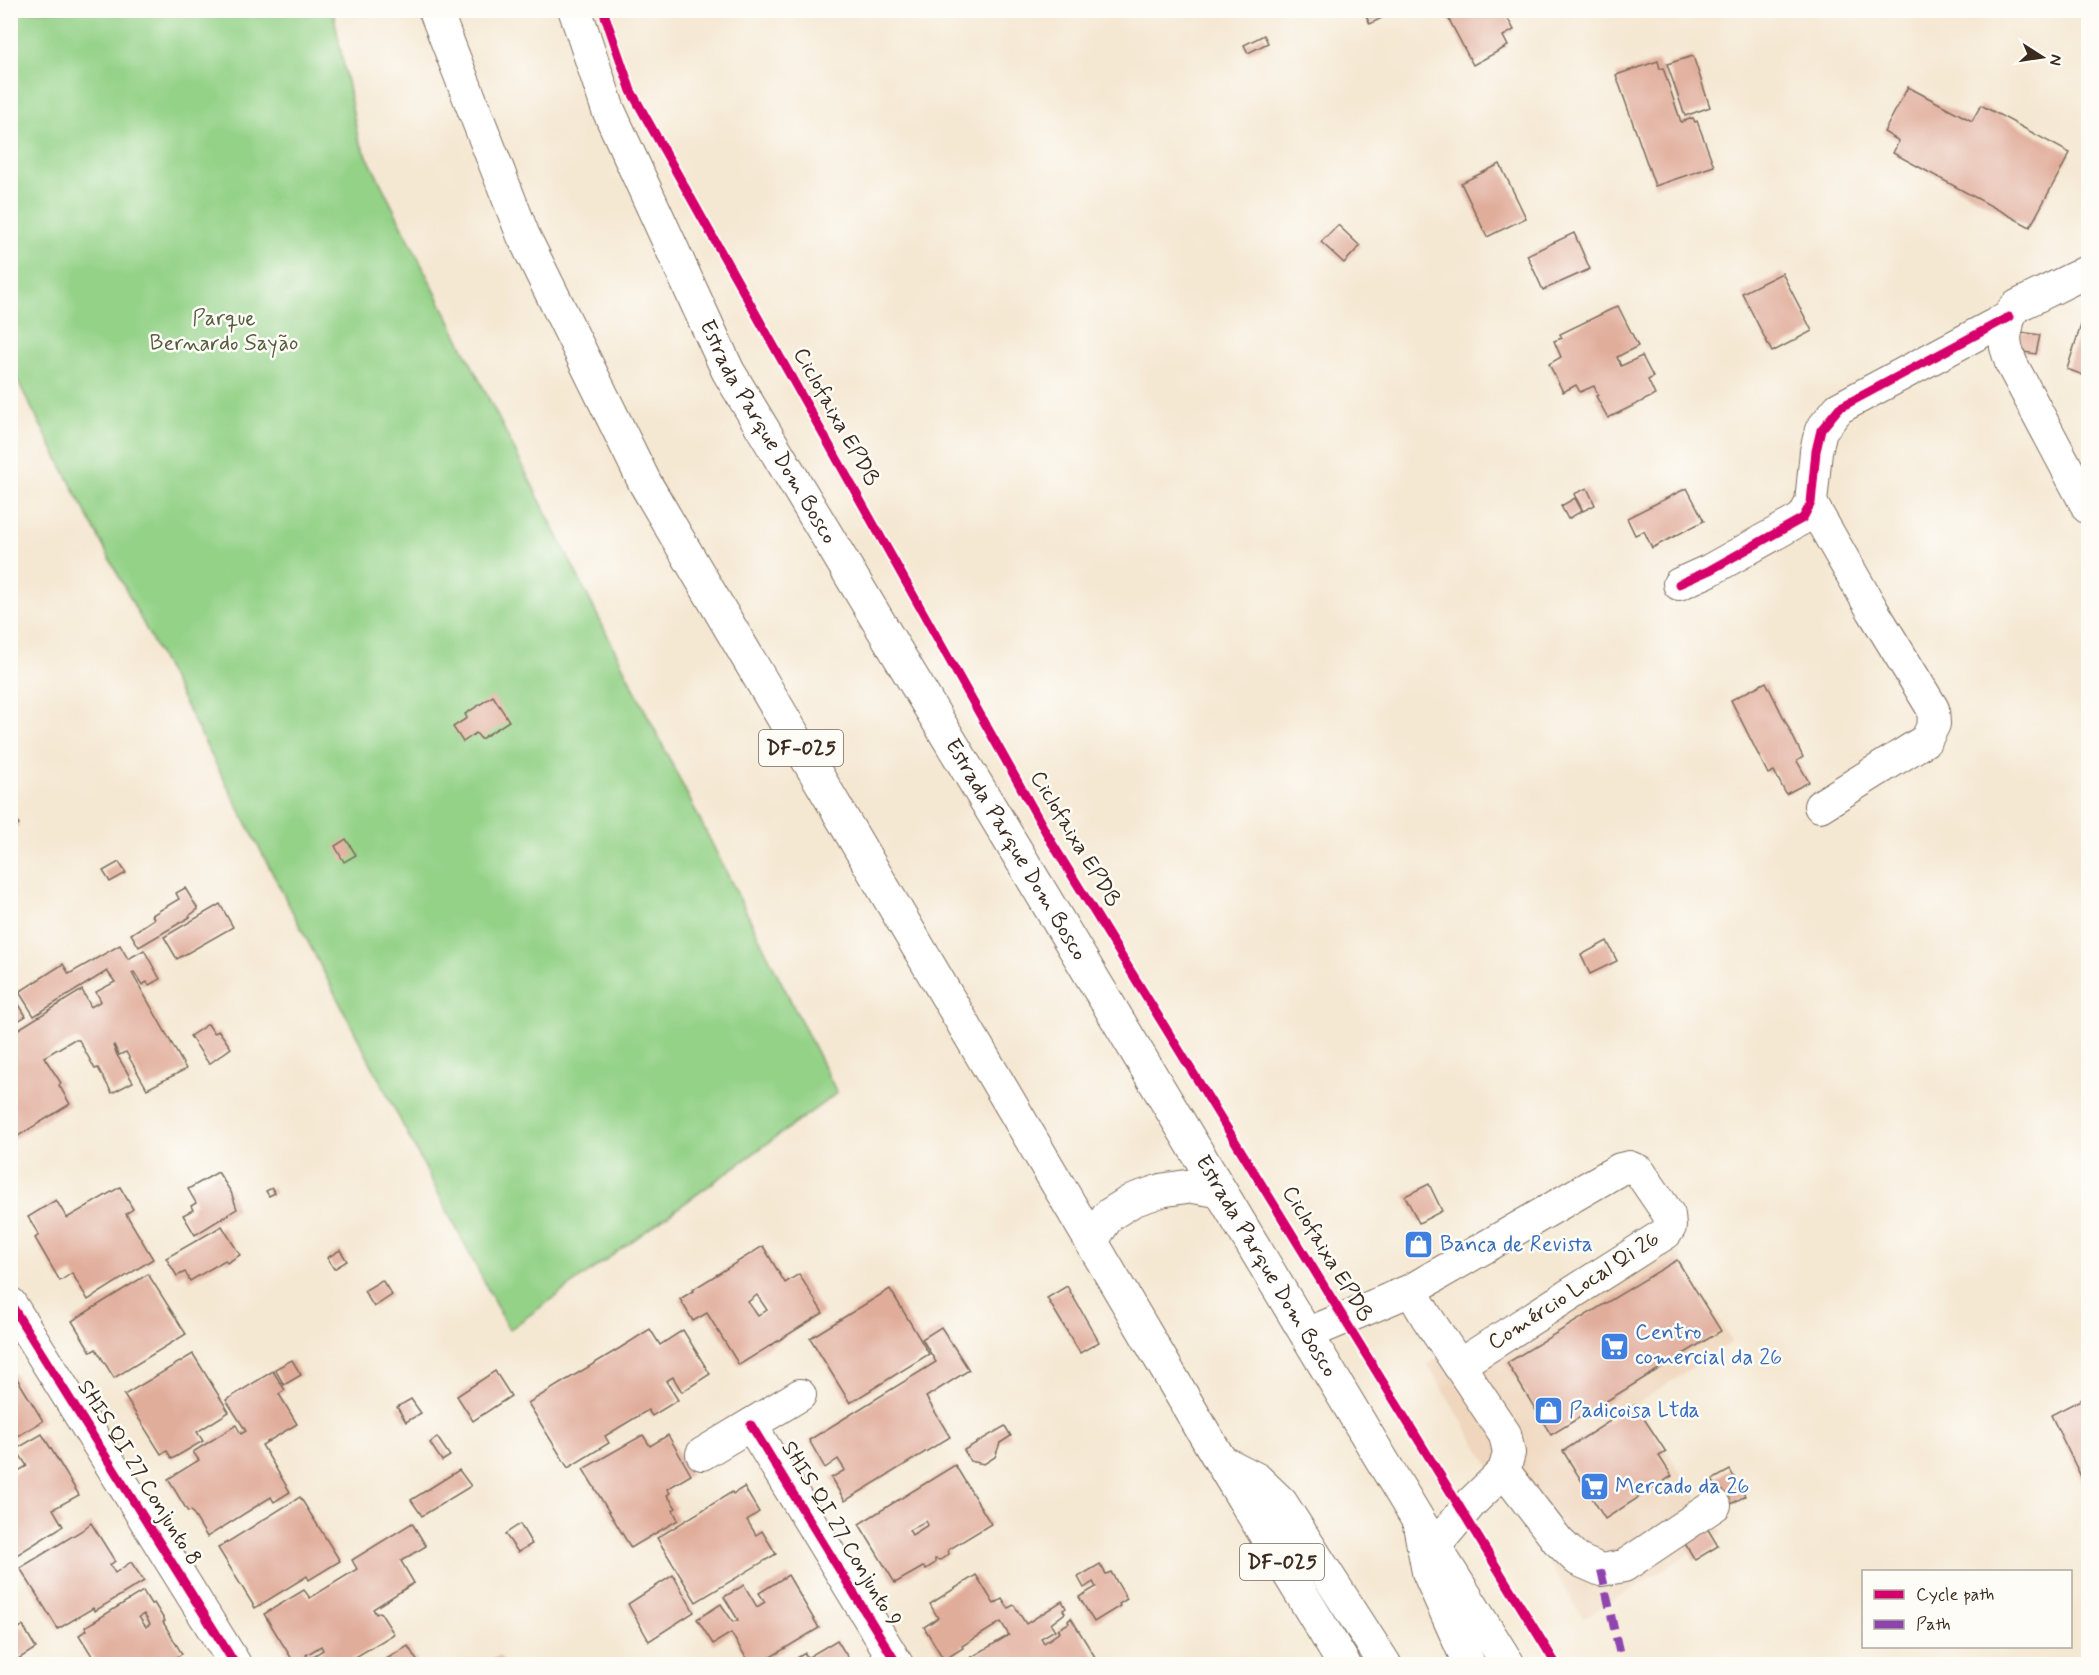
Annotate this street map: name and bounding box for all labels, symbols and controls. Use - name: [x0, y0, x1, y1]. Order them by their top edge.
- north arrow: [2012, 27, 2072, 87]
- text: N: [2044, 52, 2067, 67]
- park label: Parque Bernardo Sayão: [150, 305, 298, 358]
- street label: Estrada Parque Dom Bosco: [693, 316, 843, 549]
- street label: Ciclofaixa EPDB: [786, 343, 886, 491]
- road number: DF-025: [759, 730, 843, 766]
- street label: Estrada Parque Dom Bosco: [938, 734, 1093, 966]
- street label: Ciclofaixa EPDB: [1023, 766, 1127, 912]
- street label: Estrada Parque Dom Bosco: [1188, 1150, 1343, 1383]
- street label: Ciclofaixa EPDB: [1275, 1181, 1379, 1327]
- street label: Comércio Local Qi 26: [1483, 1225, 1665, 1357]
- shop icon: Banca de Revista: [1403, 1229, 1435, 1261]
- place label: Banca de Revista: [1440, 1231, 1593, 1259]
- place label: Centro comercial da 26: [1635, 1319, 1782, 1372]
- supermarket icon: Centro comercial da 26: [1598, 1330, 1630, 1362]
- street label: SHIS QI 27 Conjunto 8: [71, 1375, 207, 1571]
- shop icon: Padicoisa Ltda: [1532, 1395, 1564, 1427]
- place label: Padicoisa Ltda: [1569, 1397, 1700, 1425]
- street label: SHIS QI 27 Conjunto 9: [774, 1436, 908, 1632]
- supermarket icon: Mercado da 26: [1578, 1471, 1610, 1503]
- place label: Mercado da 26: [1615, 1473, 1749, 1501]
- road number: DF-025: [1240, 1544, 1324, 1580]
- legend: [1862, 1570, 2072, 1648]
- text: Cycle path: [1916, 1583, 1994, 1607]
- text: Path: [1916, 1613, 1951, 1637]

